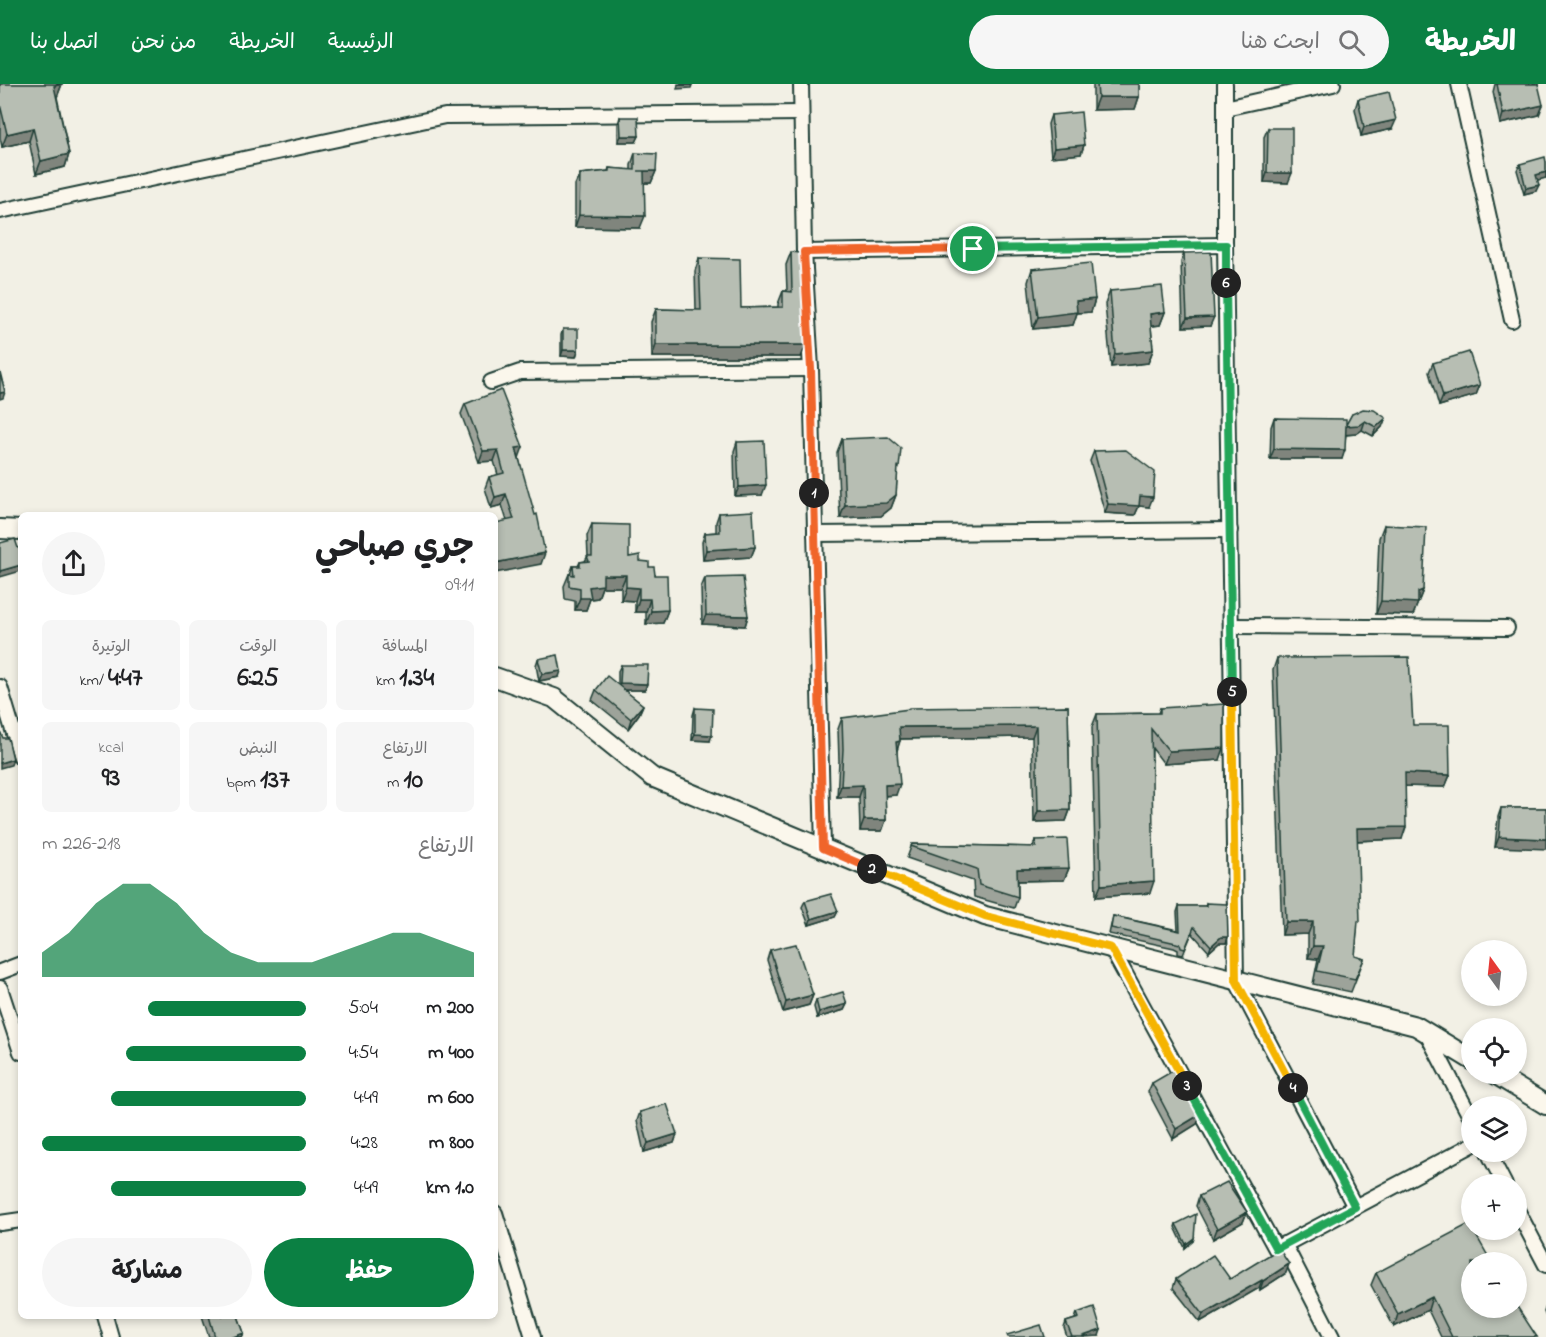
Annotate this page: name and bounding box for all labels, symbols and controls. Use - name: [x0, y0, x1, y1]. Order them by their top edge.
- search box: [969, 15, 1389, 69]
- text: الخريطة: [1425, 23, 1516, 64]
- icon: search: [1335, 26, 1368, 59]
- text: ابحث هنا: [1241, 27, 1320, 59]
- text: اتصل بنا: [30, 28, 98, 58]
- text: من نحن: [131, 28, 196, 58]
- text: الخريطة: [229, 28, 295, 58]
- text: الرئيسية: [328, 28, 394, 58]
- pin: [947, 223, 998, 274]
- icon: arrive: [956, 232, 989, 265]
- pin: 6: [1211, 268, 1241, 298]
- text: 6: [1222, 271, 1230, 295]
- pin: 1: [799, 478, 829, 508]
- text: 1: [811, 481, 817, 505]
- text: جري صباحي: [315, 524, 474, 572]
- button: share: [42, 532, 105, 595]
- text: 09:11: [445, 571, 474, 600]
- text: الوتيرة: [92, 635, 130, 659]
- text: الوقت: [239, 635, 277, 659]
- text: المسافة: [382, 635, 428, 659]
- text: 4:47: [108, 660, 142, 698]
- text: 6:25: [237, 660, 279, 698]
- text: 1.34: [399, 660, 434, 698]
- text: /km: [80, 669, 108, 693]
- text: km: [376, 669, 399, 693]
- pin: 5: [1217, 677, 1247, 707]
- text: 5: [1227, 680, 1237, 704]
- text: kcal: [98, 736, 124, 760]
- text: النبض: [239, 737, 277, 761]
- text: الارتفاع: [383, 737, 427, 761]
- text: 93: [102, 760, 120, 798]
- text: 137: [260, 762, 290, 800]
- text: 10: [403, 762, 423, 800]
- text: bpm: [226, 771, 260, 795]
- text: m: [387, 771, 403, 795]
- text: 218–226 m: [42, 830, 121, 859]
- text: الارتفاع: [418, 833, 474, 862]
- pin: 2: [857, 854, 887, 884]
- text: 2: [868, 857, 876, 881]
- north arrow: [1461, 940, 1527, 1006]
- map controls: [1461, 940, 1527, 1318]
- text: 5:04: [348, 994, 378, 1023]
- text: 200 m: [426, 994, 474, 1023]
- button: locate: [1461, 1018, 1527, 1084]
- text: 4:54: [348, 1039, 378, 1068]
- text: 400 m: [428, 1039, 474, 1068]
- pin: 3: [1172, 1071, 1202, 1101]
- pin: 4: [1278, 1073, 1308, 1103]
- text: 3: [1184, 1074, 1190, 1098]
- text: 4: [1290, 1076, 1296, 1100]
- text: 4:49: [354, 1084, 378, 1113]
- text: 600 m: [427, 1084, 474, 1113]
- button: layers: [1461, 1096, 1527, 1162]
- text: 4:28: [351, 1129, 378, 1158]
- text: 800 m: [429, 1129, 474, 1158]
- text: 4:49: [354, 1174, 378, 1203]
- text: 1.0 km: [426, 1174, 474, 1203]
- button: +: [1461, 1174, 1527, 1240]
- button: مشاركة: [42, 1238, 252, 1307]
- button: حفظ: [264, 1238, 474, 1307]
- button: −: [1461, 1252, 1527, 1318]

